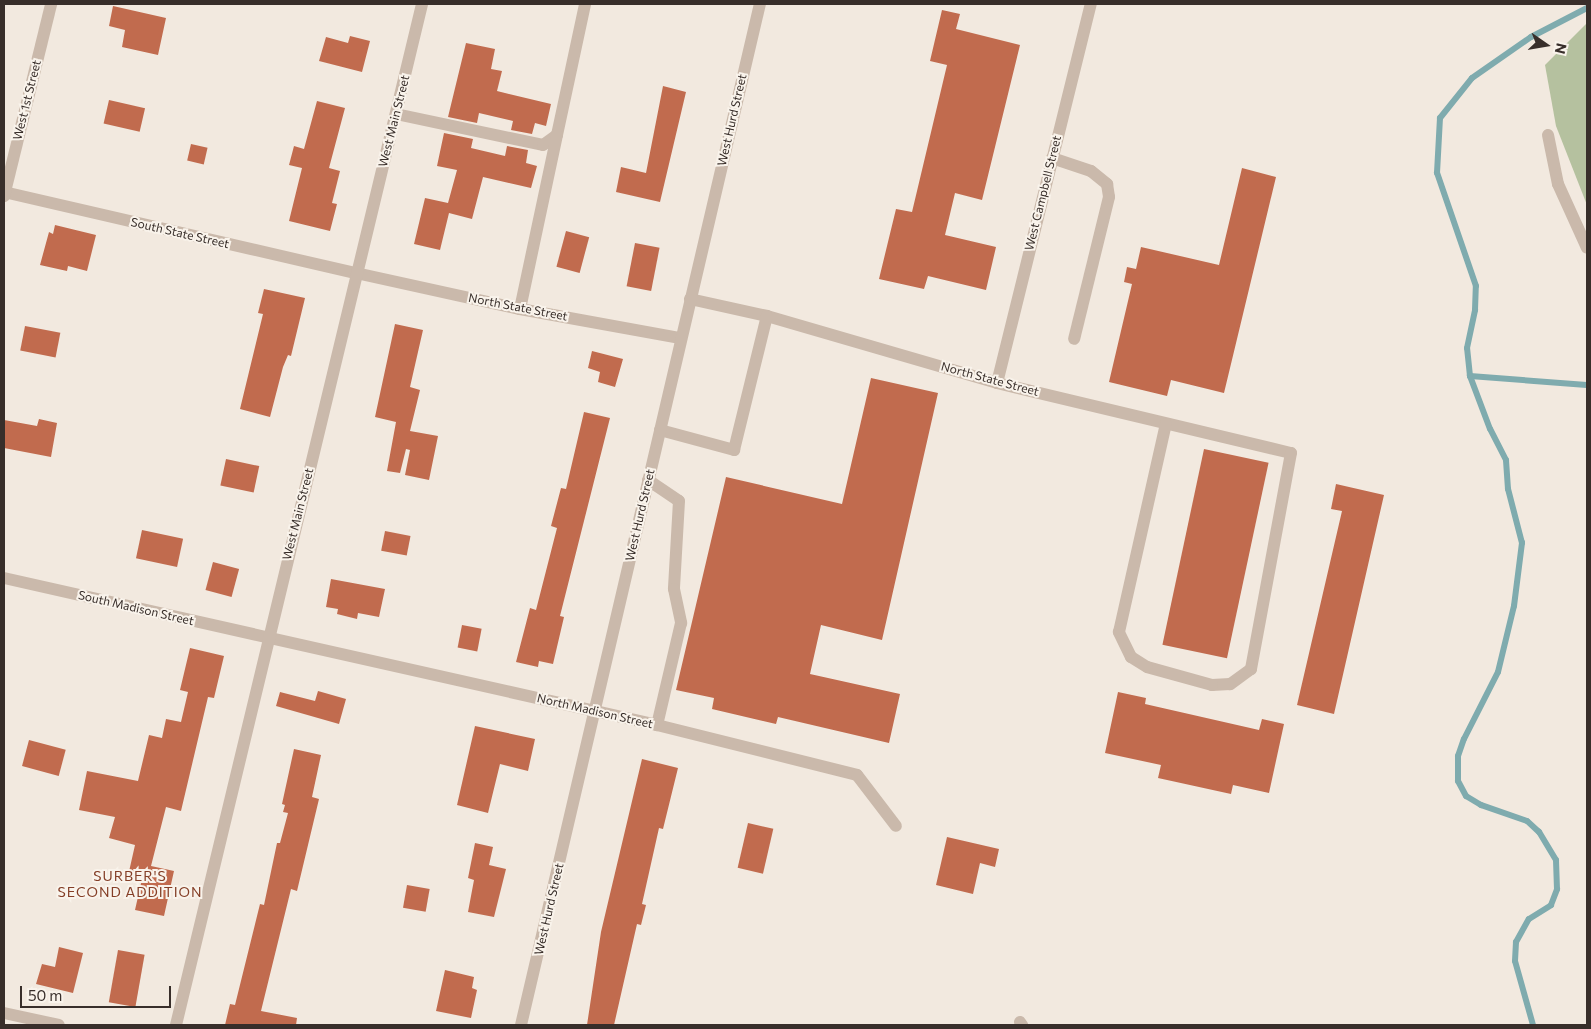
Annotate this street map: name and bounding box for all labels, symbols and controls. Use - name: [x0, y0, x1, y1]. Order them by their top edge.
- north arrow: [1521, 20, 1571, 70]
- text: N: [1552, 41, 1571, 56]
- street label: West 1st Street: [10, 58, 44, 142]
- street label: West Hurd Street: [714, 73, 750, 167]
- street label: West Main Street: [376, 74, 412, 168]
- street label: West Campbell Street: [1022, 134, 1064, 252]
- street label: South State Street: [129, 215, 231, 251]
- street label: North State Street: [467, 290, 569, 324]
- street label: North State Street: [940, 359, 1040, 399]
- street label: West Main Street: [280, 467, 316, 561]
- street label: West Hurd Street: [622, 468, 658, 562]
- street label: South Madison Street: [77, 588, 195, 628]
- street label: North Madison Street: [536, 691, 654, 731]
- street label: West Hurd Street: [531, 862, 567, 956]
- district label: SURBER'S SECOND ADDITION: [56, 868, 204, 900]
- scale bar: [22, 976, 174, 1008]
- text: 50 m: [28, 986, 62, 1004]

